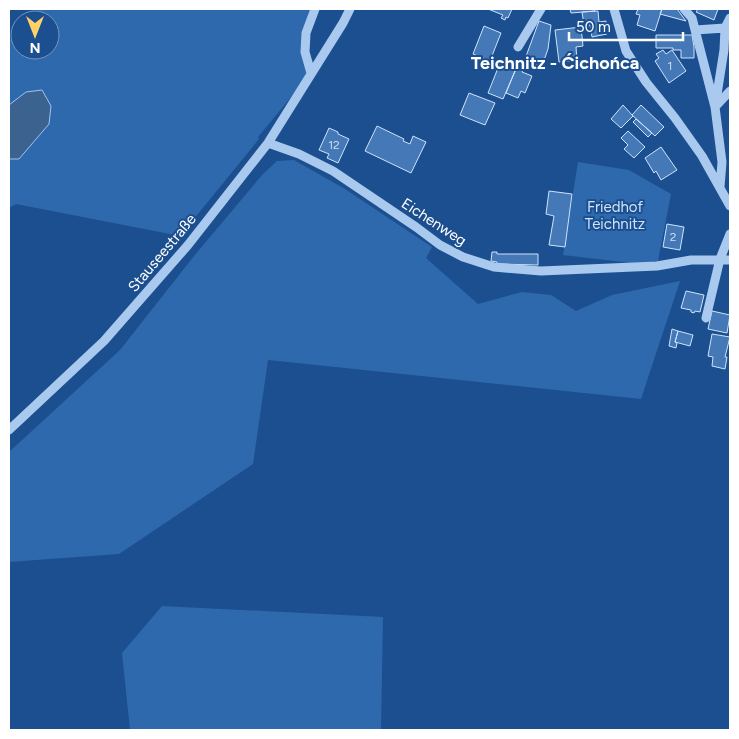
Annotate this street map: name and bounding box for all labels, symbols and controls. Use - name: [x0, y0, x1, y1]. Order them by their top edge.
- north arrow: [10, 10, 60, 60]
- scale bar: [569, 10, 683, 42]
- text: 50 m: [576, 18, 611, 36]
- text: N: [30, 39, 40, 56]
- district label: Teichnitz - Ćichońca: [471, 52, 639, 74]
- house number: 1: [668, 59, 672, 73]
- house number: 12: [328, 138, 340, 152]
- street label: Eichenweg: [398, 194, 470, 250]
- park label: Friedhof Teichnitz: [585, 198, 645, 233]
- street label: Stauseestraße: [124, 210, 200, 296]
- house number: 2: [670, 230, 676, 244]

